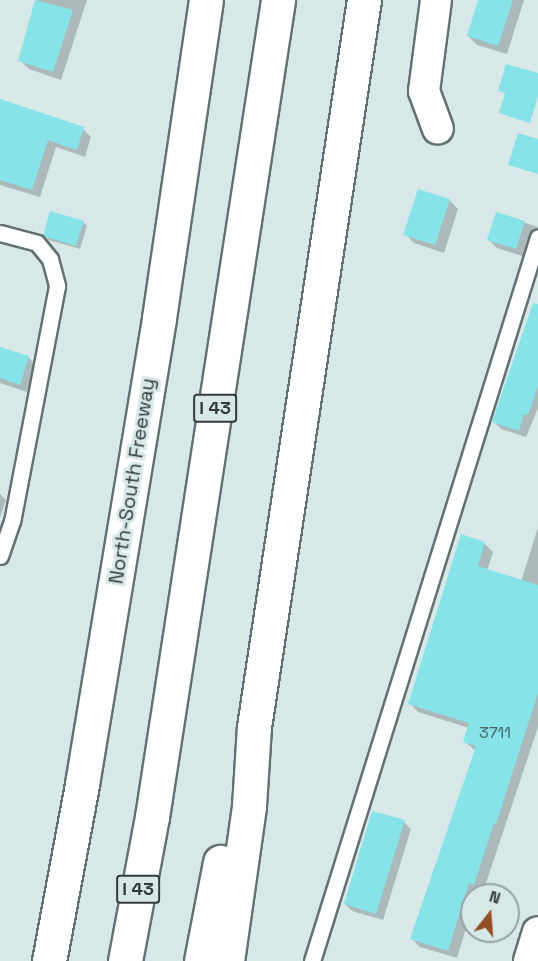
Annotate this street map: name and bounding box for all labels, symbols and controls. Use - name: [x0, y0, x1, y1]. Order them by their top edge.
- street label: North-South Freeway: [104, 376, 160, 586]
- road number: I 43: [192, 393, 238, 423]
- house number: 3711: [479, 723, 511, 743]
- road number: I 43: [116, 874, 160, 904]
- north arrow: [460, 883, 520, 943]
- text: N: [487, 886, 503, 909]

